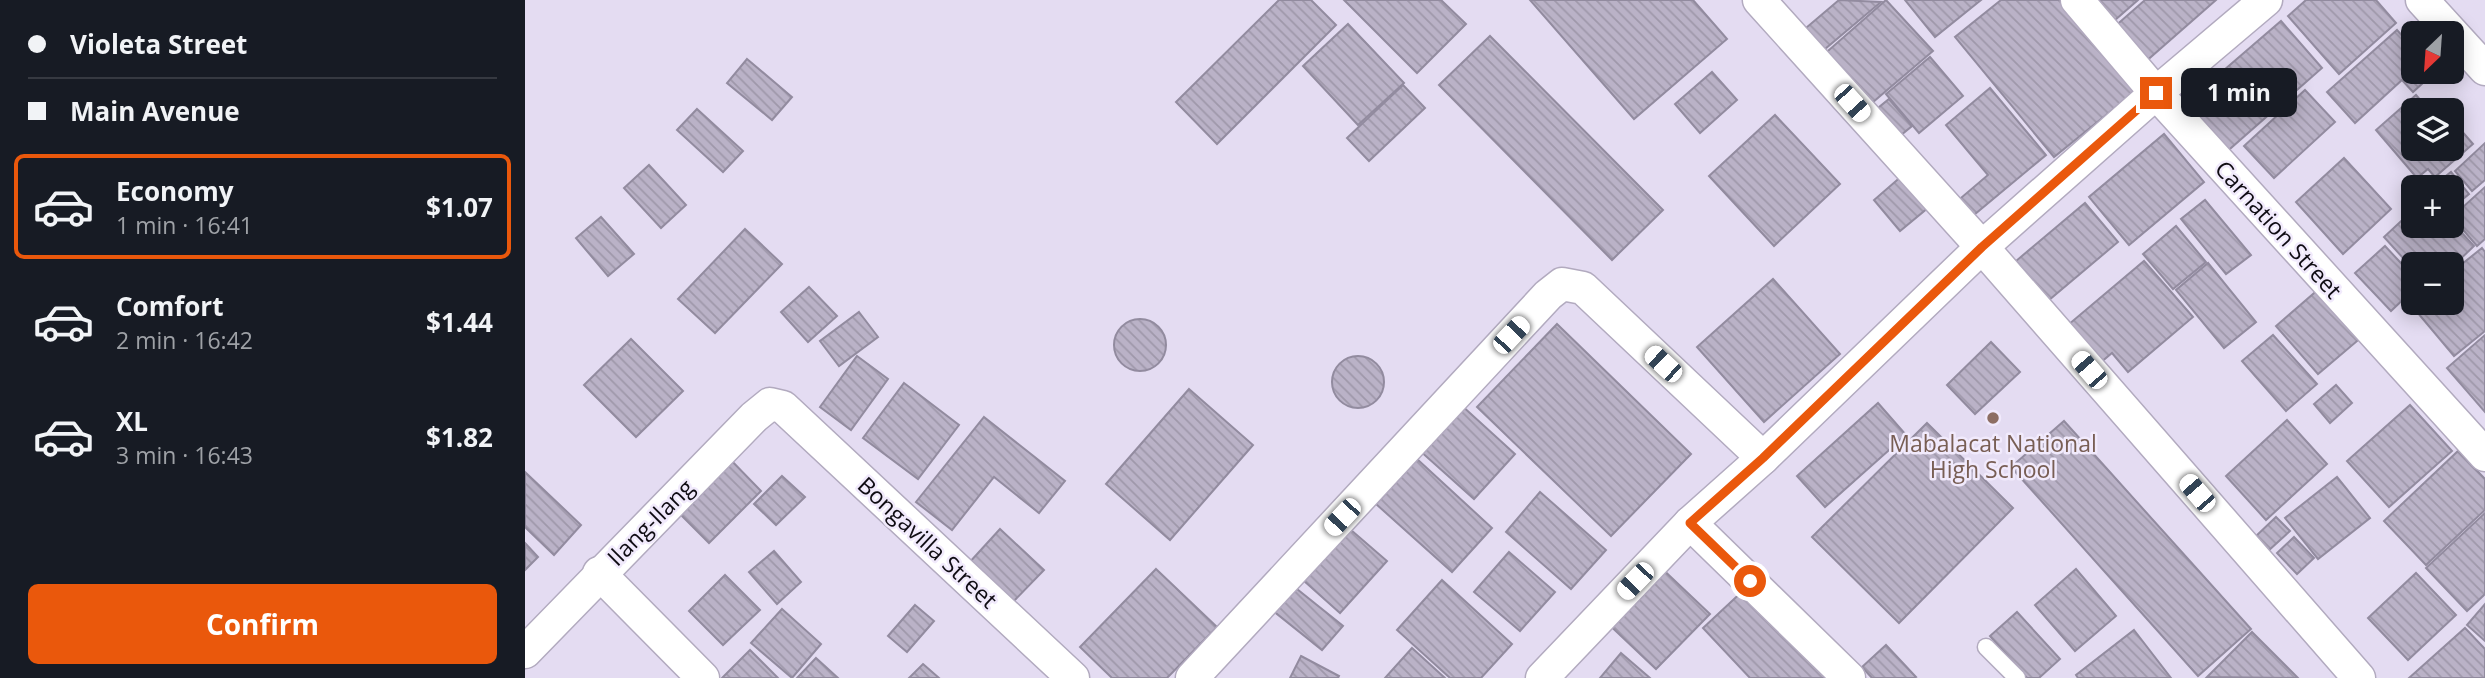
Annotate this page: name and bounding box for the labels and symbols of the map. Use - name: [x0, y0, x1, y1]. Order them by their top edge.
- north arrow: [2401, 21, 2464, 84]
- callout: 1 min: [2181, 68, 2296, 118]
- route end: [2140, 77, 2172, 109]
- car: [1831, 80, 1874, 126]
- street label: Carnation Street: [2208, 153, 2350, 305]
- car: [1489, 312, 1534, 358]
- car: [1641, 342, 1686, 386]
- car: [2068, 347, 2111, 393]
- marker: Mabalacat National High School: [1985, 410, 2001, 426]
- place label: Mabalacat National High School: [1889, 427, 2097, 485]
- street label: Bongavilla Street: [851, 469, 1005, 615]
- car: [2176, 470, 2219, 516]
- street label: Ilang-Ilang: [600, 471, 701, 572]
- car: [1320, 494, 1365, 540]
- car: [1613, 559, 1658, 603]
- route start: [1734, 565, 1766, 597]

